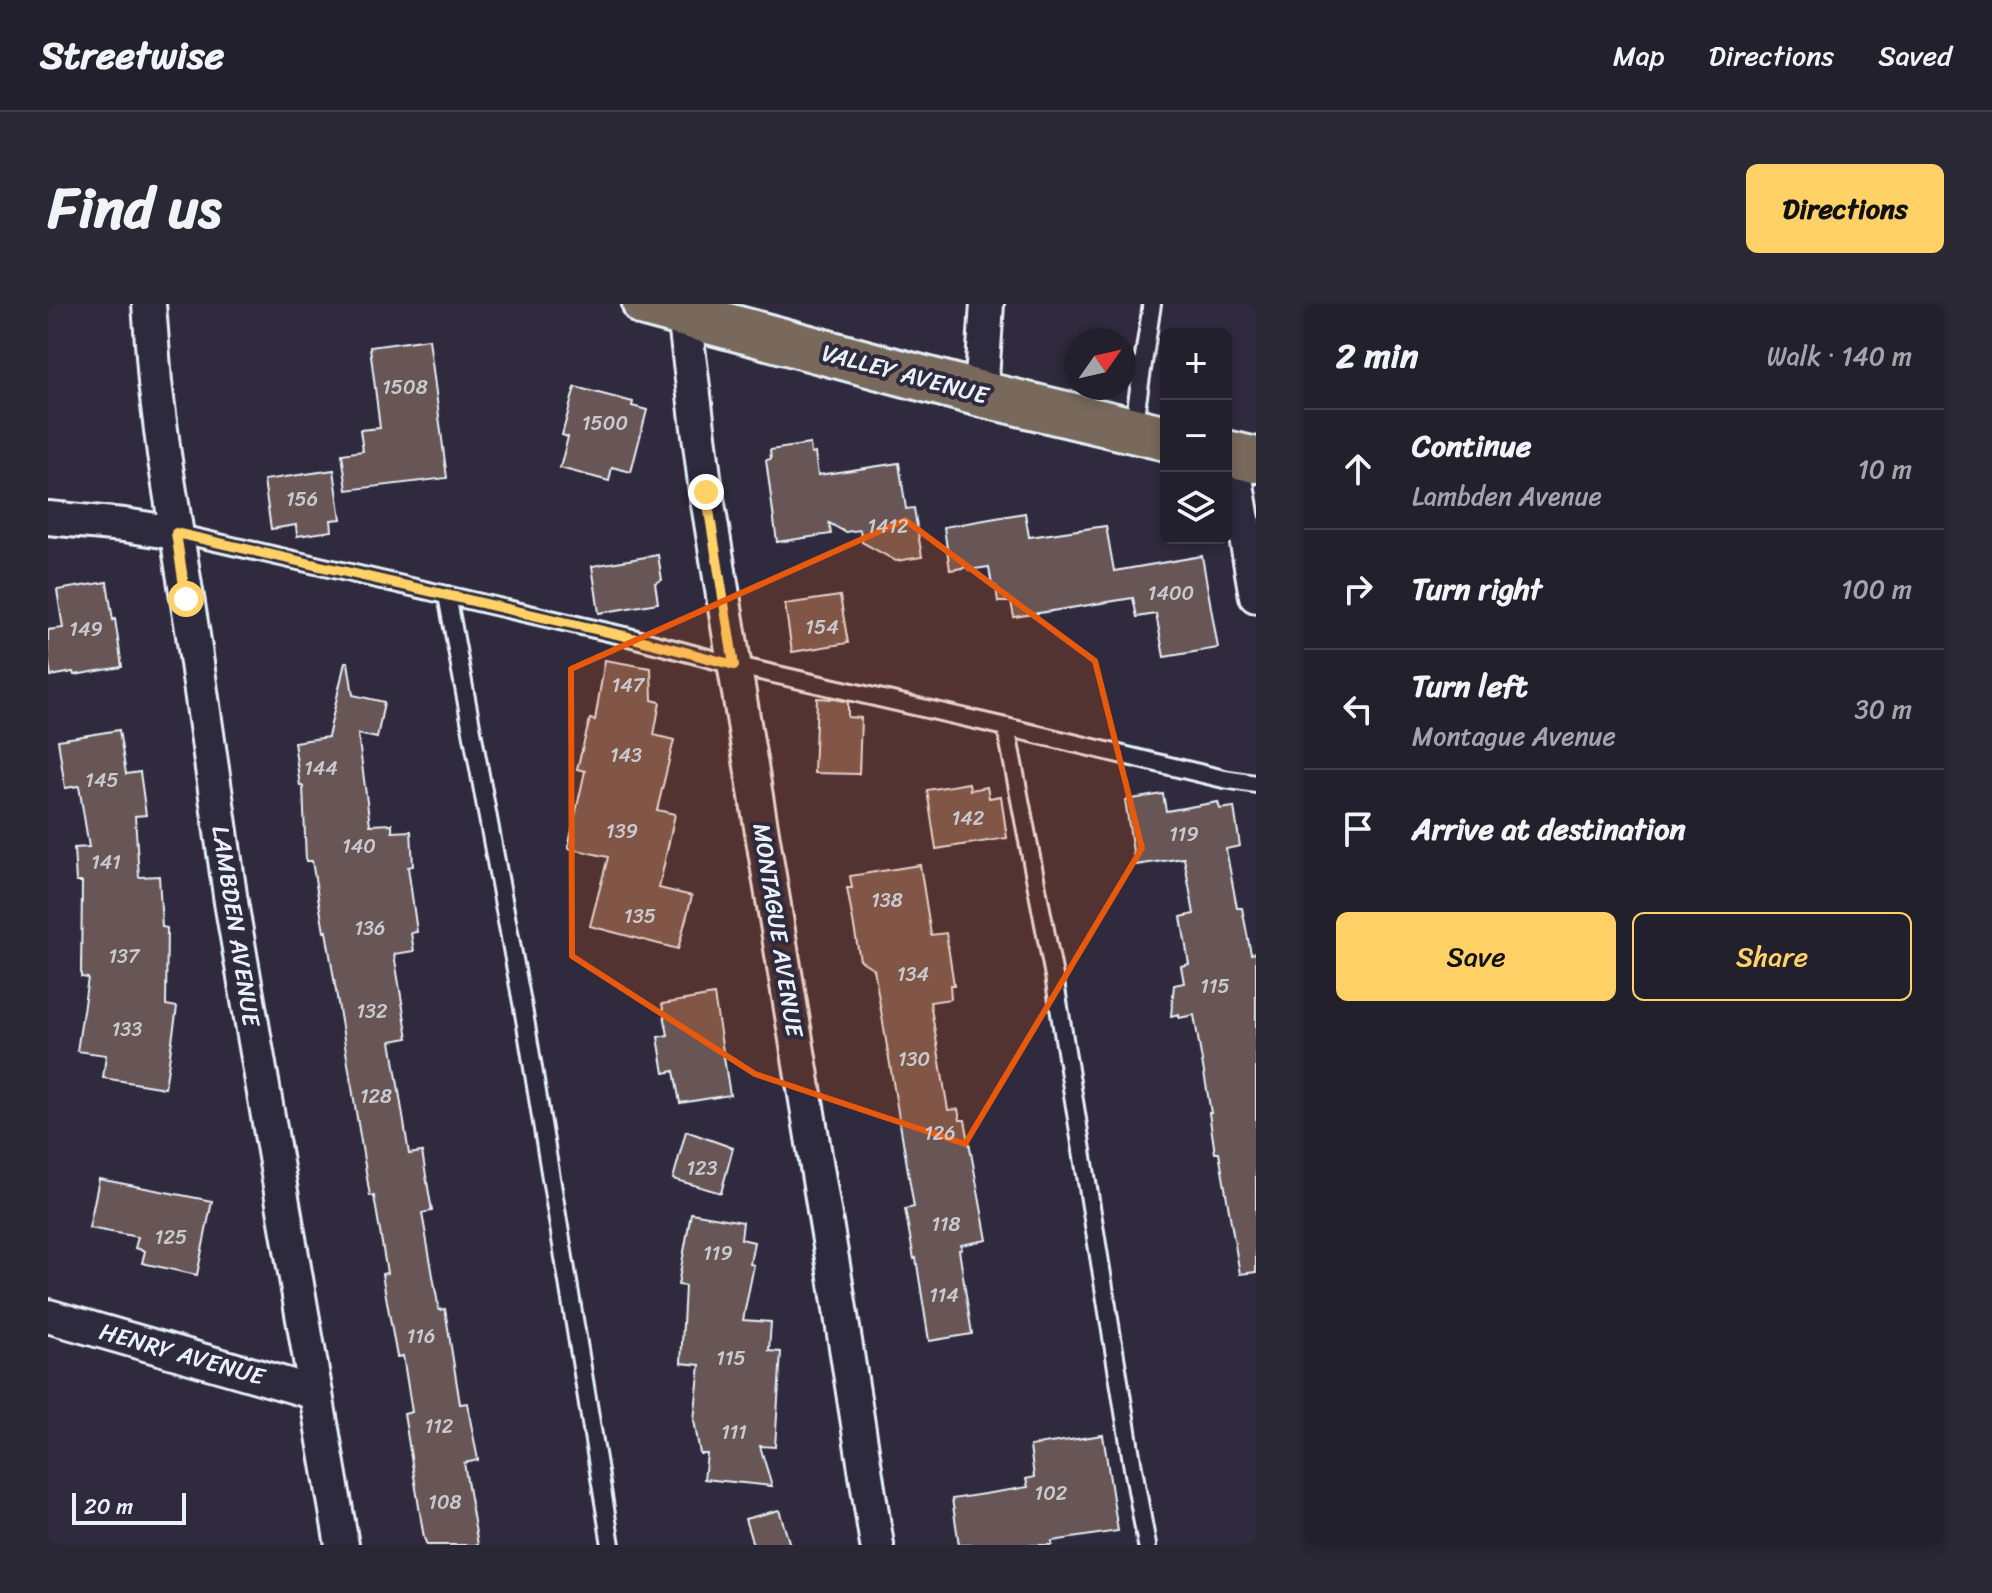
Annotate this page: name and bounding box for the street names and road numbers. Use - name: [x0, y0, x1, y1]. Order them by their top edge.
- street label: VALLEY AVENUE: [817, 332, 994, 417]
- street label: MONTAGUE AVENUE: [740, 820, 816, 1041]
- street label: LAMBDEN AVENUE: [199, 823, 273, 1031]
- street label: HENRY AVENUE: [94, 1310, 271, 1398]

